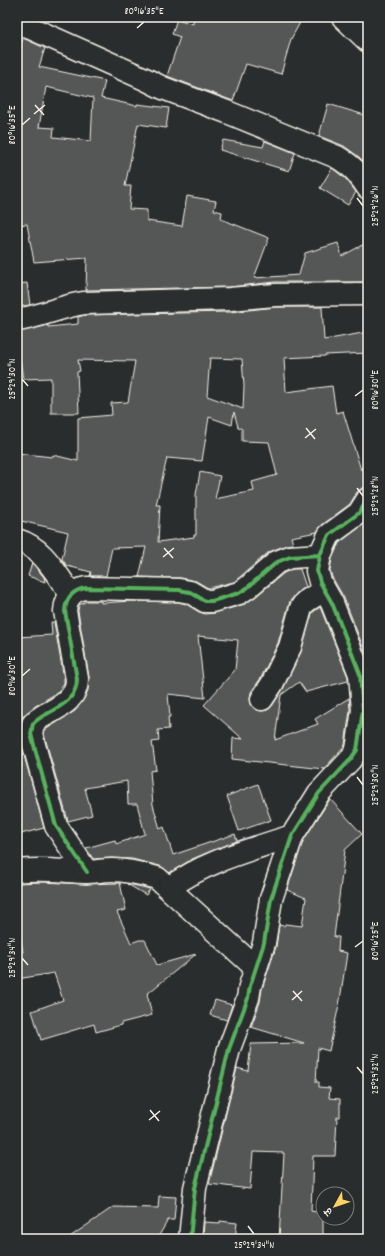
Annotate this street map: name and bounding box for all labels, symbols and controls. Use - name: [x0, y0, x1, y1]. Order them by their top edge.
- text: 80°16'35"E: [125, 5, 164, 19]
- text: 80°16'35"E: [6, 105, 20, 144]
- text: 25°29'26"N: [369, 185, 383, 226]
- text: 25°29'30"N: [6, 358, 20, 400]
- text: 80°16'30"E: [369, 370, 383, 410]
- text: 25°29'28"N: [369, 476, 383, 516]
- text: 80°16'30"E: [6, 656, 20, 696]
- text: 25°29'30"N: [369, 764, 383, 806]
- text: 80°16'25"E: [369, 921, 383, 960]
- text: 25°29'34"N: [6, 938, 20, 978]
- text: 25°29'32"N: [369, 1054, 383, 1094]
- north arrow: [315, 1186, 355, 1226]
- text: उ: [320, 1203, 338, 1219]
- text: 25°29'34"N: [234, 1239, 274, 1253]

